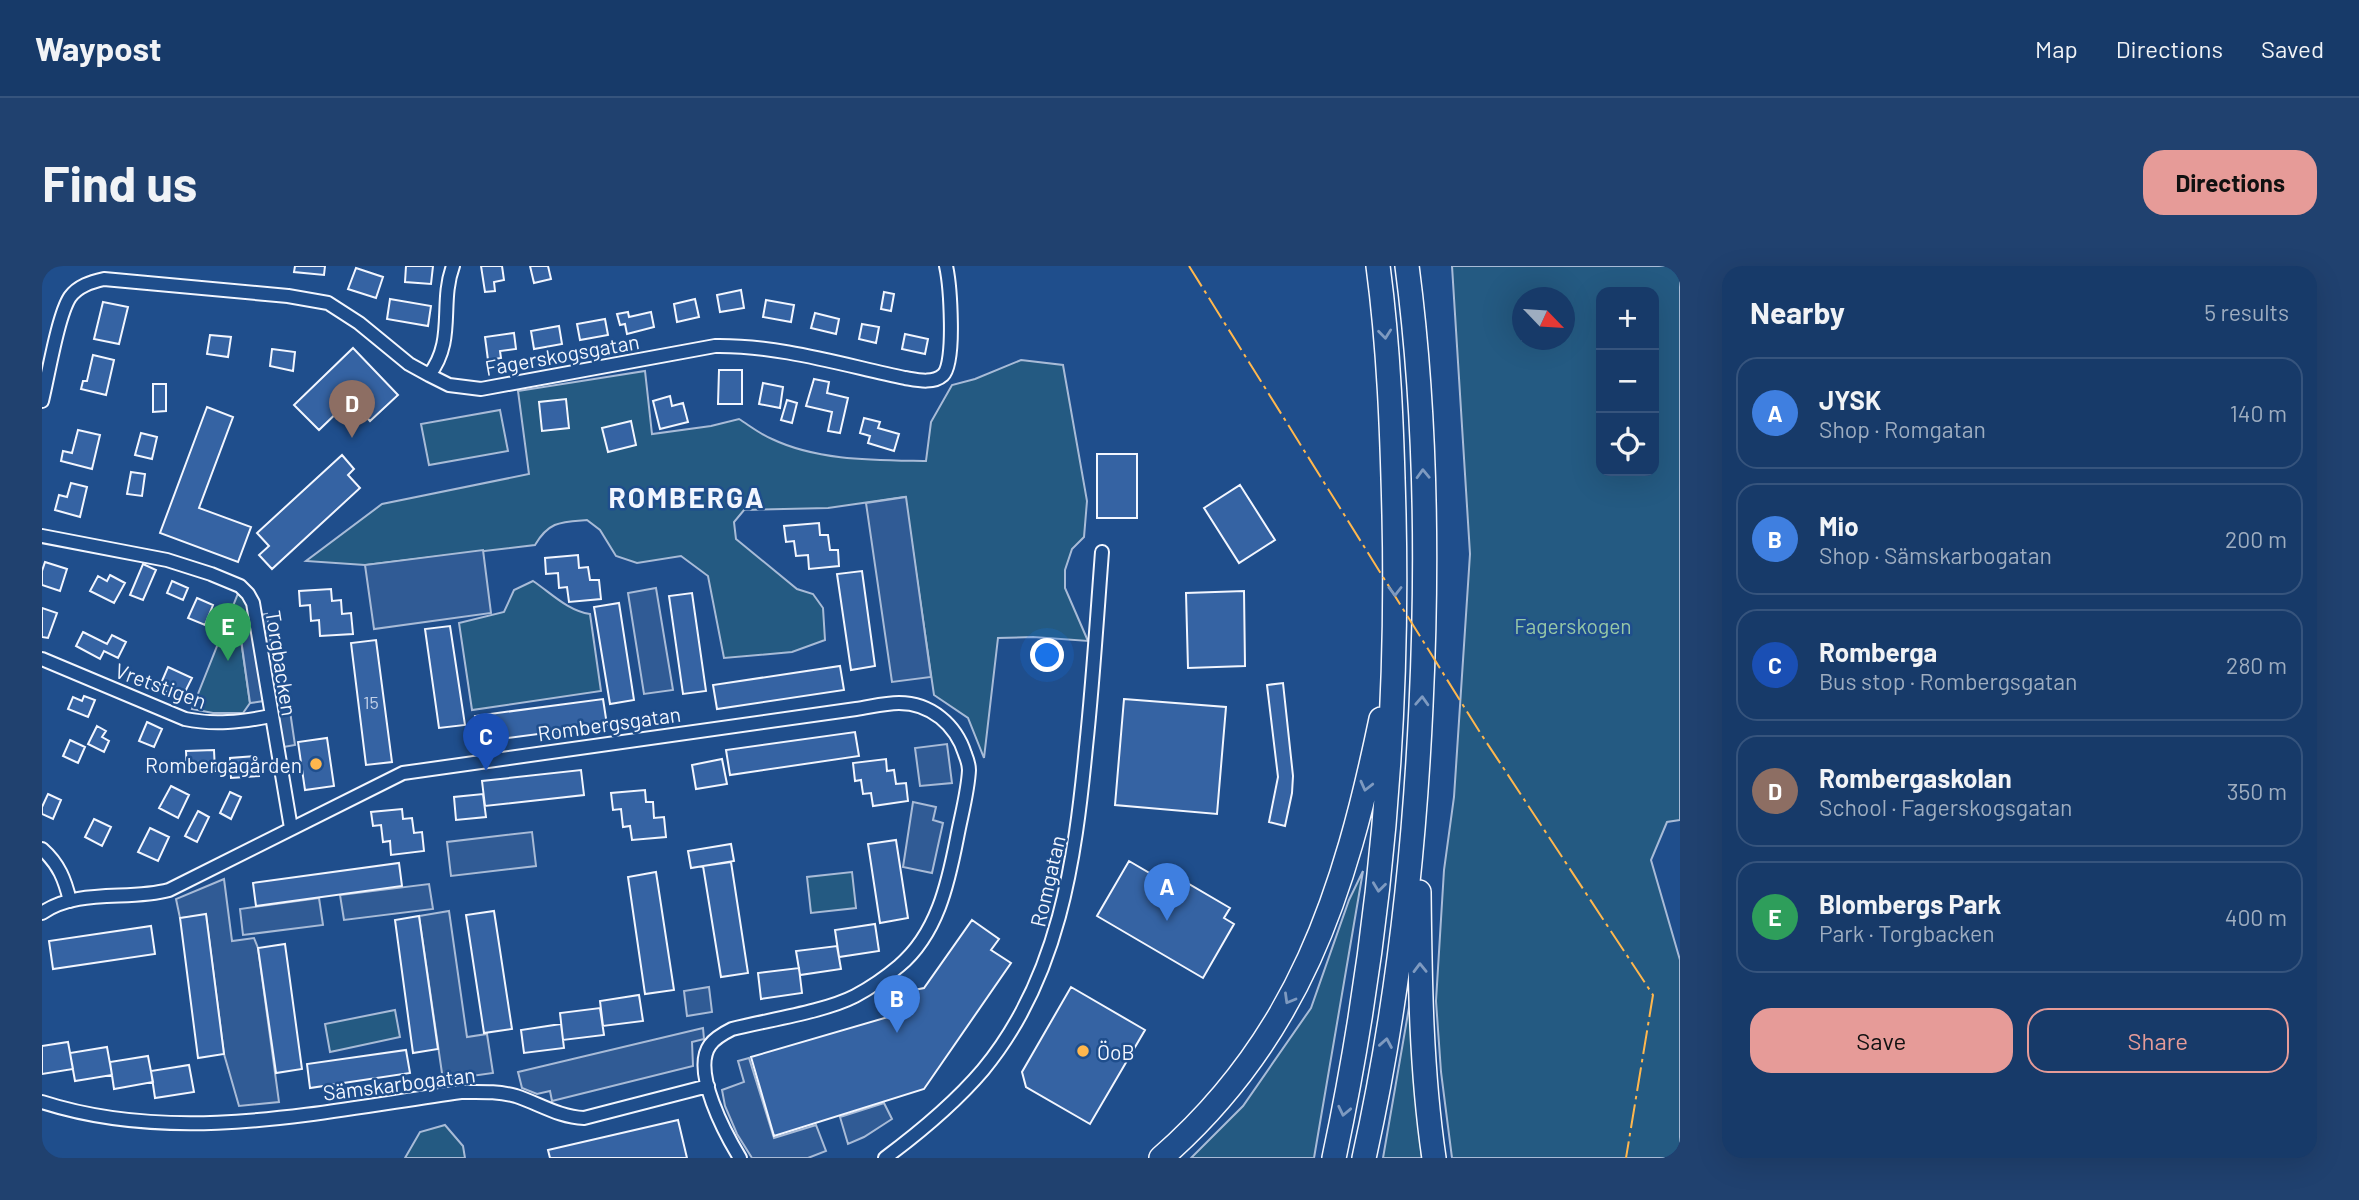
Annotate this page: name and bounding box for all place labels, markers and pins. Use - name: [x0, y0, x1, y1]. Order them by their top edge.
- pin: D: [329, 380, 375, 438]
- pin: E: [205, 603, 251, 661]
- pin: C: [463, 713, 509, 771]
- place label: Rombergagården: [145, 752, 302, 777]
- marker: Rombergagården: [308, 756, 324, 772]
- pin: A: [1144, 863, 1190, 921]
- pin: B: [874, 975, 920, 1033]
- place label: ÖoB: [1097, 1039, 1135, 1064]
- marker: ÖoB: [1075, 1043, 1091, 1059]

